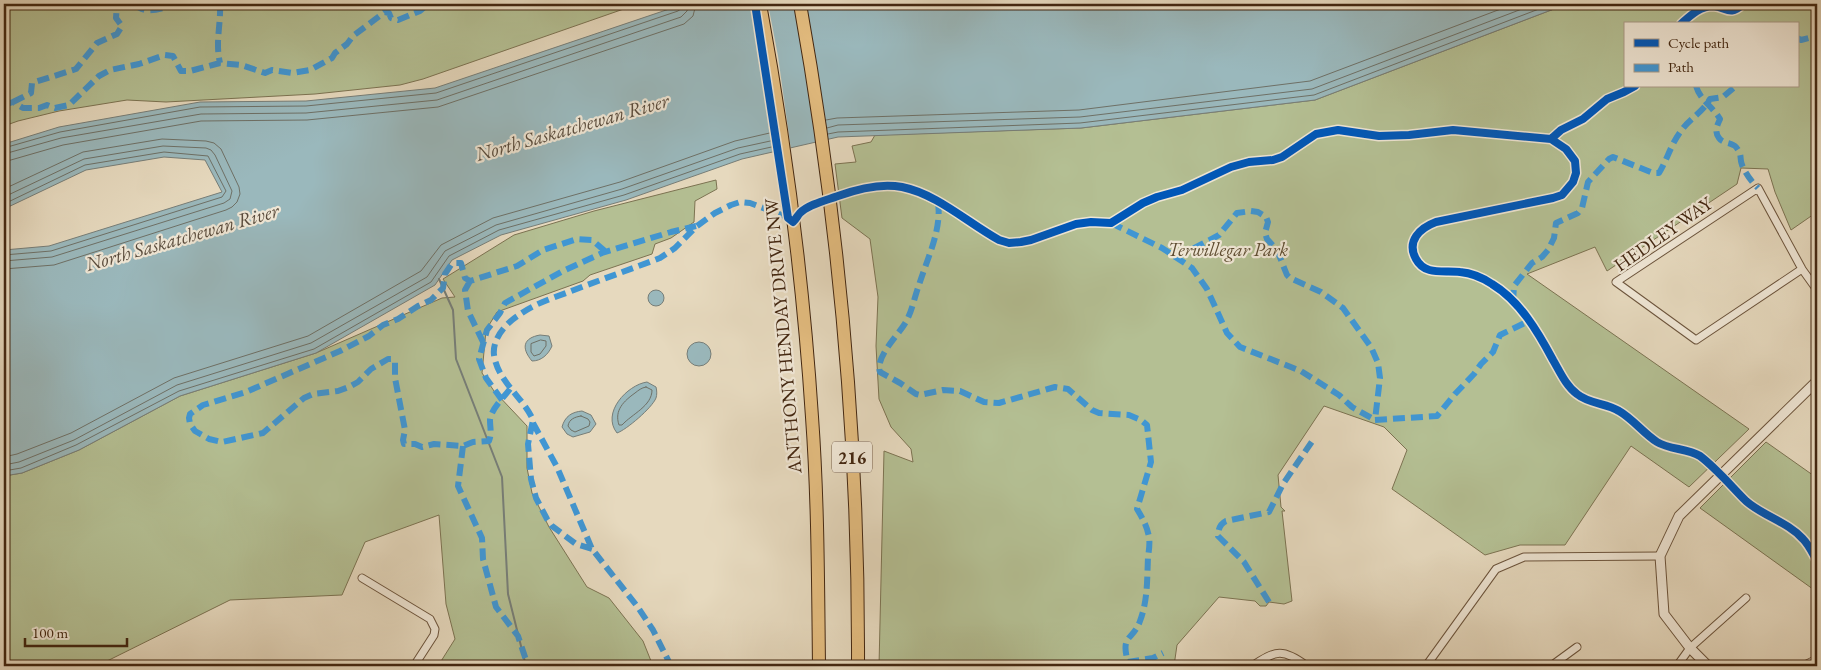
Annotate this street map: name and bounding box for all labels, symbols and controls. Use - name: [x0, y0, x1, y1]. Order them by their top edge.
- legend: [1624, 22, 1798, 88]
- text: Cycle path: [1668, 33, 1730, 52]
- text: Path: [1668, 57, 1694, 76]
- water label: North Saskatchewan River: [471, 87, 673, 167]
- street label: HEDLEY WAY: [1609, 190, 1718, 277]
- water label: North Saskatchewan River: [81, 197, 283, 277]
- street label: ANTHONY HENDAY DRIVE NW: [758, 197, 808, 476]
- park label: Terwillegar Park: [1168, 237, 1289, 262]
- road number: 216: [832, 442, 872, 472]
- scale bar: [25, 615, 128, 647]
- text: 100 m: [32, 623, 69, 642]

